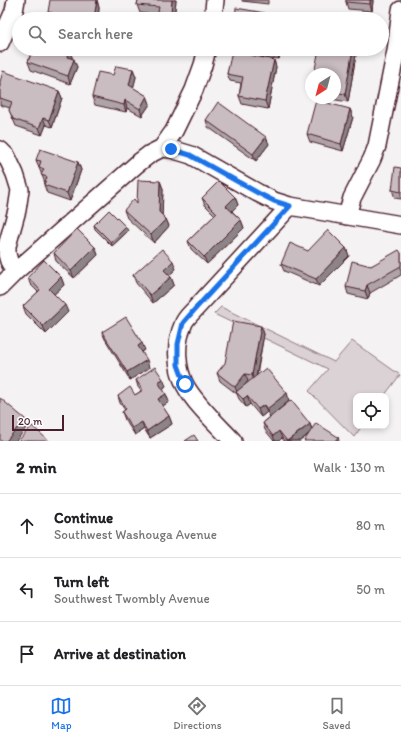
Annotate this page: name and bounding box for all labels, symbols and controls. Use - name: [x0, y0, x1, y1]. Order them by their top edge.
- search box: [12, 12, 389, 56]
- icon: search: [26, 23, 48, 45]
- text: Search here: [58, 25, 133, 43]
- north arrow: [305, 68, 341, 104]
- route end: [162, 140, 180, 158]
- route start: [176, 375, 194, 393]
- map controls: [353, 393, 389, 429]
- button: locate: [353, 393, 389, 429]
- scale bar: [12, 413, 64, 432]
- text: 20 m: [18, 415, 42, 428]
- text: 2 min: [16, 457, 56, 477]
- text: Walk · 130 m: [313, 460, 385, 475]
- text: Continue: [54, 509, 113, 527]
- icon: ahead: [16, 515, 38, 537]
- text: 80 m: [356, 518, 385, 533]
- text: Southwest Washouga Avenue: [54, 527, 217, 542]
- text: Turn left: [54, 573, 109, 591]
- icon: left: [16, 579, 38, 601]
- text: 50 m: [356, 582, 385, 597]
- text: Southwest Twombly Avenue: [54, 591, 210, 606]
- icon: arrive: [16, 643, 38, 665]
- text: Arrive at destination: [54, 645, 186, 663]
- tab: Map: [50, 695, 72, 732]
- tab: Directions: [173, 695, 222, 732]
- tab: Saved: [322, 695, 351, 732]

